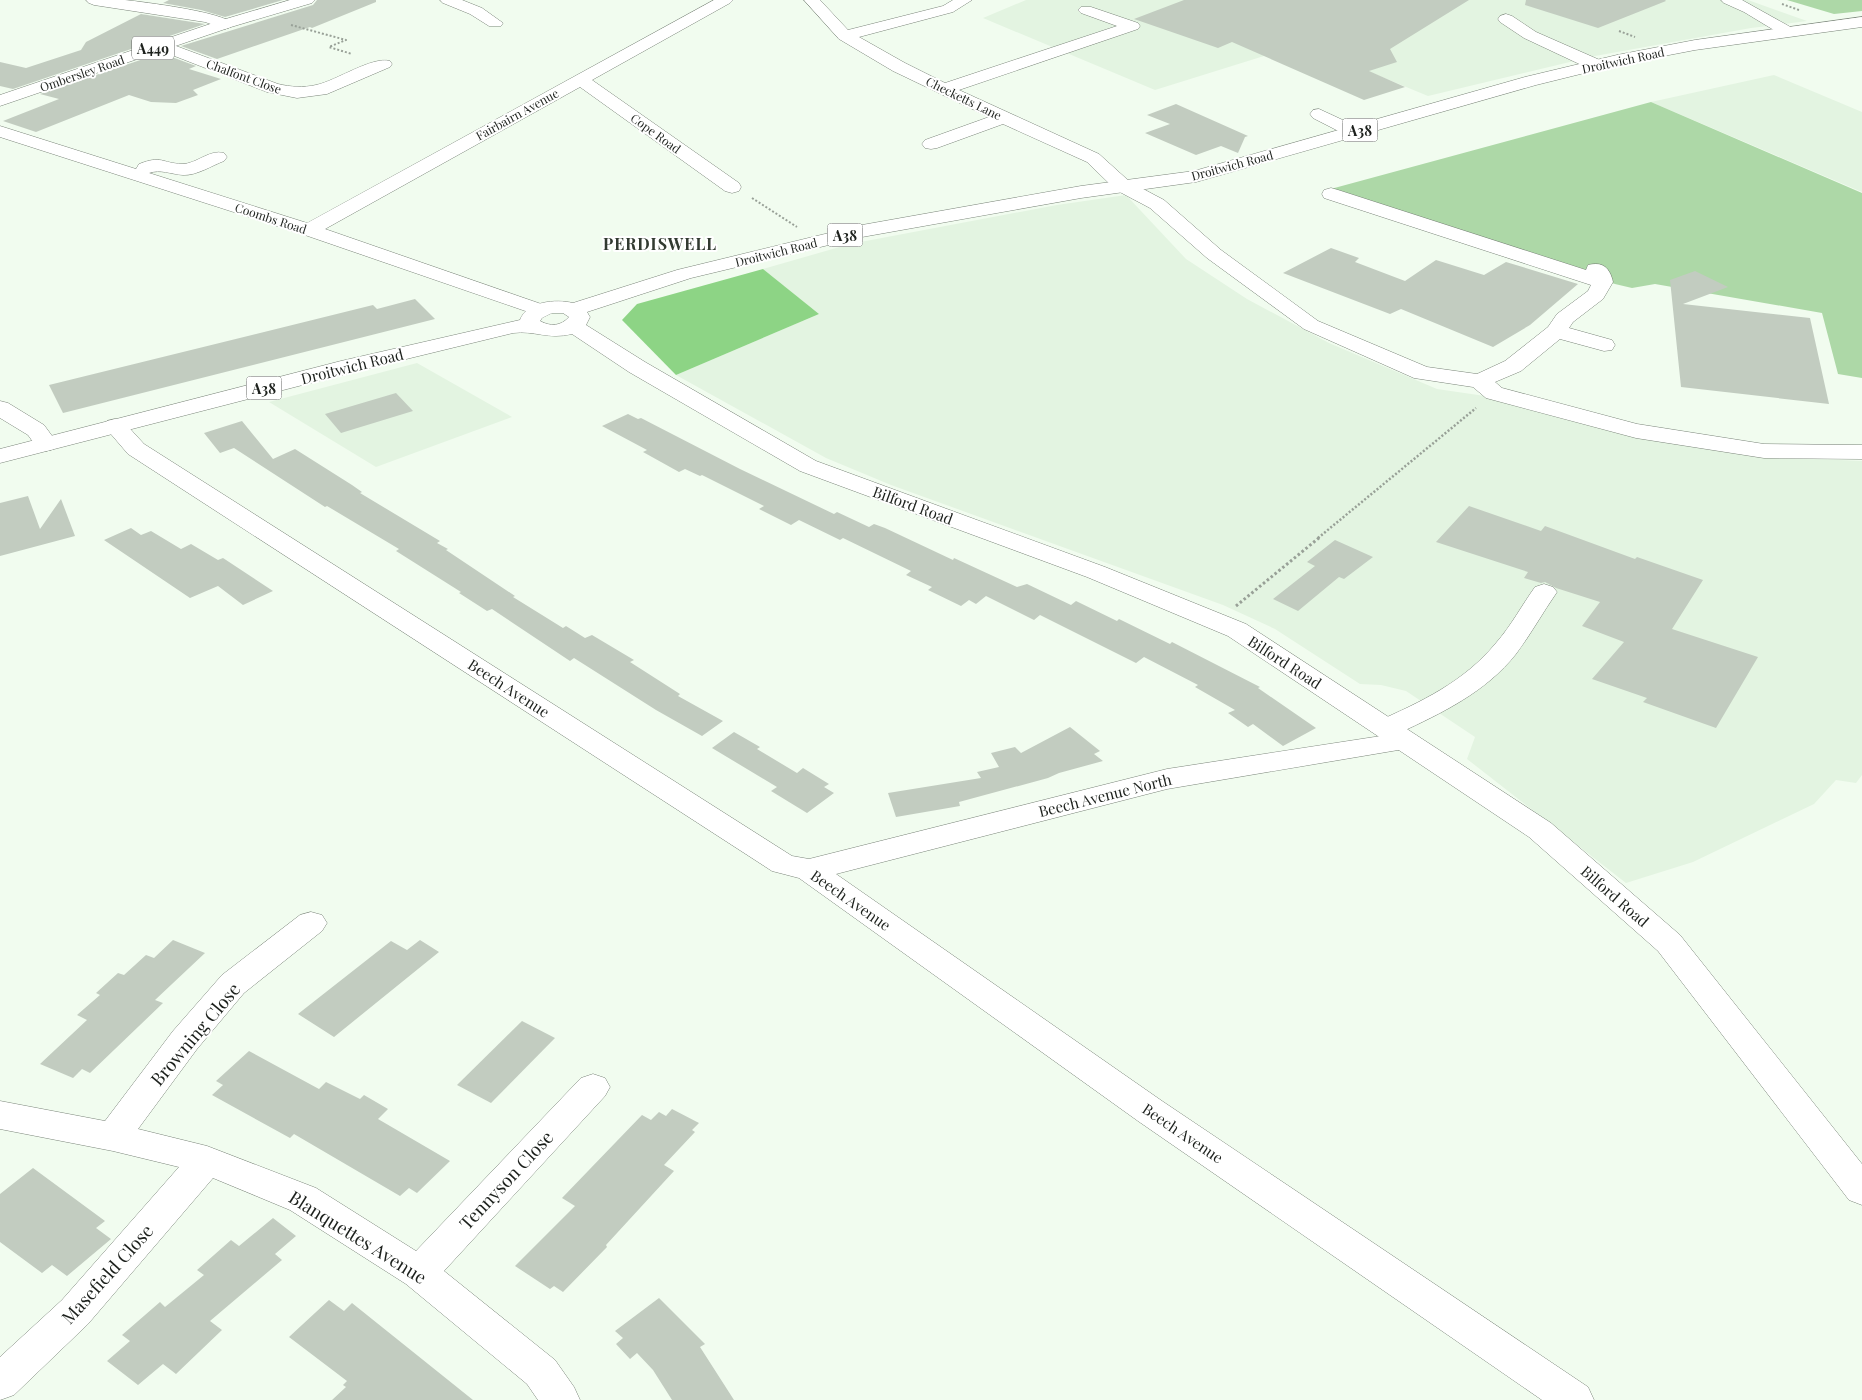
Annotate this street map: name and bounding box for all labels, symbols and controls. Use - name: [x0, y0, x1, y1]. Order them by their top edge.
- road number: A449: [132, 36, 174, 59]
- street label: Droitwich Road: [1580, 43, 1666, 77]
- street label: Ombersley Road: [38, 51, 126, 95]
- street label: Chalfont Close: [204, 55, 284, 97]
- street label: Checketts Lane: [924, 73, 1004, 123]
- street label: Fairbairn Avenue: [473, 85, 561, 143]
- street label: Cope Road: [628, 109, 684, 157]
- road number: A38: [1342, 118, 1378, 142]
- street label: Droitwich Road: [1189, 146, 1275, 184]
- street label: Coombs Road: [233, 199, 309, 237]
- road number: A38: [828, 224, 862, 246]
- district label: PERDISWELL: [603, 233, 717, 254]
- street label: Droitwich Road: [733, 234, 819, 270]
- street label: Droitwich Road: [299, 344, 406, 388]
- road number: A38: [246, 376, 282, 399]
- street label: Bilford Road: [870, 481, 956, 529]
- street label: Bilford Road: [1244, 631, 1326, 693]
- street label: Beech Avenue: [464, 654, 554, 722]
- street label: Beech Avenue North: [1036, 769, 1174, 821]
- street label: Bilford Road: [1577, 861, 1653, 931]
- street label: Beech Avenue: [807, 865, 895, 935]
- street label: Browning Close: [145, 978, 245, 1090]
- street label: Beech Avenue: [1139, 1099, 1227, 1167]
- street label: Tennyson Close: [454, 1125, 558, 1235]
- street label: Blanquettes Avenue: [285, 1185, 431, 1289]
- street label: Masefield Close: [56, 1219, 158, 1329]

